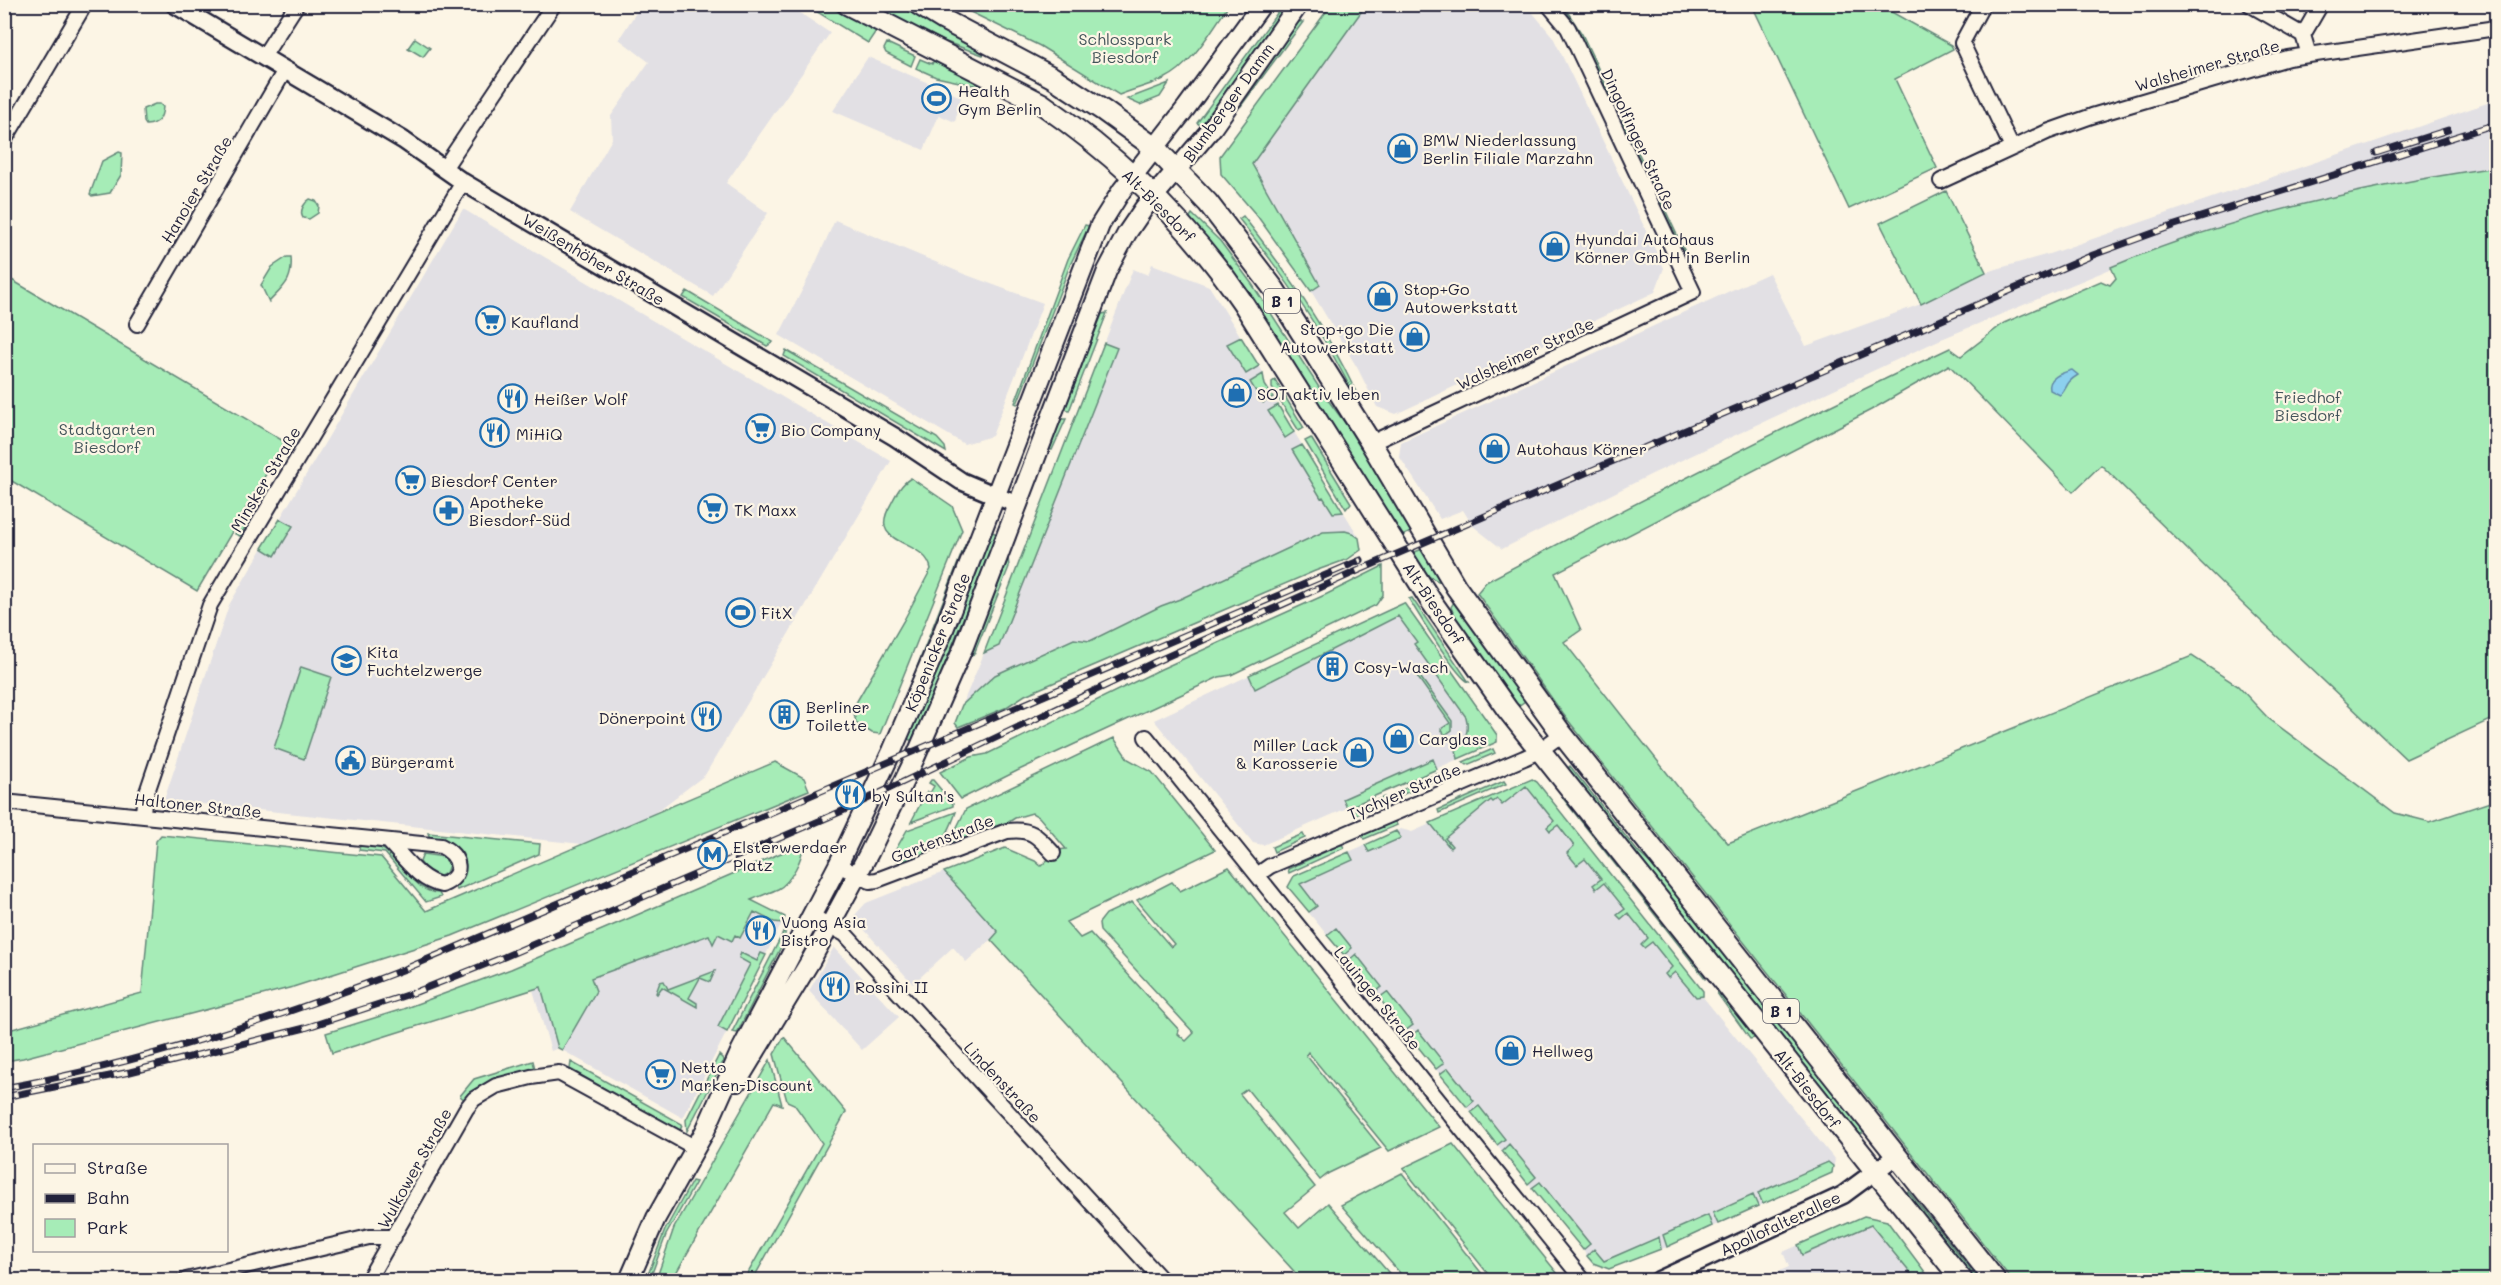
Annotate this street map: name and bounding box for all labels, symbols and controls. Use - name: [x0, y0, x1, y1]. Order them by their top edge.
- park label: Schlosspark Biesdorf: [1079, 28, 1171, 67]
- street label: Walsheimer Straße: [2132, 34, 2282, 96]
- street label: Blumberger Damm: [1178, 38, 1278, 166]
- street label: Dingolfinger Straße: [1597, 65, 1681, 213]
- place label: Health Gym Berlin: [958, 80, 1042, 119]
- sports icon: Health Gym Berlin: [921, 83, 953, 115]
- place label: BMW Niederlassung Berlin Filiale Marzahn: [1423, 129, 1593, 168]
- street label: Hanoier Straße: [156, 131, 236, 247]
- shop icon: BMW Niederlassung Berlin Filiale Marzahn: [1386, 132, 1418, 164]
- street label: Alt-Biesdorf: [1118, 164, 1201, 247]
- street label: Weißenhöher Straße: [519, 208, 669, 310]
- place label: Hyundai Autohaus Körner GmbH in Berlin: [1575, 228, 1750, 267]
- shop icon: Hyundai Autohaus Körner GmbH in Berlin: [1538, 231, 1570, 263]
- place label: Stop+Go Autowerkstatt: [1404, 278, 1518, 317]
- shop icon: Stop+Go Autowerkstatt: [1367, 281, 1399, 313]
- road number: B 1: [1264, 289, 1300, 313]
- supermarket icon: Kaufland: [474, 305, 506, 337]
- place label: Kaufland: [511, 311, 579, 332]
- street label: Walsheimer Straße: [1453, 312, 1597, 394]
- place label: Stop+go Die Autowerkstatt: [1280, 318, 1394, 357]
- shop icon: Stop+go Die Autowerkstatt: [1399, 321, 1431, 353]
- shop icon: SOT aktiv leben: [1220, 377, 1252, 409]
- restaurant icon: Heißer Wolf: [497, 382, 529, 414]
- place label: SOT aktiv leben: [1257, 383, 1380, 404]
- park label: Friedhof Biesdorf: [2275, 386, 2342, 425]
- place label: Heißer Wolf: [534, 388, 628, 409]
- supermarket icon: Bio Company: [744, 413, 776, 445]
- restaurant icon: MiHiQ: [479, 417, 511, 449]
- park label: Stadtgarten Biesdorf: [59, 418, 155, 457]
- place label: Bio Company: [781, 419, 881, 440]
- street label: Minsker Straße: [225, 422, 305, 536]
- place label: MiHiQ: [516, 423, 562, 444]
- shop icon: Autohaus Körner: [1479, 432, 1511, 464]
- place label: Autohaus Körner: [1516, 438, 1647, 459]
- supermarket icon: Biesdorf Center: [394, 464, 426, 496]
- place label: Biesdorf Center: [431, 470, 558, 491]
- place label: Apotheke Biesdorf-Süd: [469, 491, 570, 530]
- supermarket icon: TK Maxx: [697, 493, 729, 525]
- pharmacy icon: Apotheke Biesdorf-Süd: [432, 494, 464, 526]
- place label: TK Maxx: [734, 499, 797, 520]
- street label: Alt-Biesdorf: [1399, 558, 1470, 649]
- street label: Köpenicker Straße: [900, 570, 974, 714]
- sports icon: FitX: [724, 596, 756, 628]
- place label: FitX: [761, 602, 793, 623]
- place label: Kita Fuchtelzwerge: [367, 641, 483, 680]
- school or university icon: Kita Fuchtelzwerge: [330, 644, 362, 676]
- building icon: Cosy-Wasch: [1317, 650, 1349, 682]
- place label: Cosy-Wasch: [1354, 656, 1448, 677]
- place label: Berliner Toilette: [806, 696, 870, 735]
- building icon: Berliner Toilette: [769, 699, 801, 731]
- restaurant icon: Dönerpoint: [691, 701, 723, 733]
- place label: Dönerpoint: [599, 707, 686, 728]
- shop icon: Carglass: [1382, 722, 1414, 754]
- place label: Carglass: [1419, 728, 1487, 749]
- place label: Miller Lack & Karosserie: [1236, 734, 1338, 773]
- shop icon: Miller Lack & Karosserie: [1343, 737, 1375, 769]
- public building icon: Bürgeramt: [334, 745, 366, 777]
- place label: Bürgeramt: [371, 751, 455, 772]
- street label: Tychyer Straße: [1344, 758, 1464, 824]
- restaurant icon: by Sultan's: [835, 779, 867, 811]
- place label: by Sultan's: [872, 785, 955, 806]
- street label: Haltoner Straße: [133, 788, 263, 822]
- street label: Gartenstraße: [888, 809, 996, 867]
- place label: Elsterwerdaer Platz: [733, 836, 847, 875]
- metro station icon: Elsterwerdaer Platz: [696, 839, 728, 871]
- place label: Vuong Asia Bistro: [781, 911, 867, 950]
- restaurant icon: Vuong Asia Bistro: [744, 914, 776, 946]
- street label: Lauinger Straße: [1330, 942, 1426, 1054]
- restaurant icon: Rossini II: [818, 970, 850, 1002]
- place label: Rossini II: [855, 976, 928, 997]
- road number: B 1: [1763, 999, 1799, 1023]
- shop icon: Hellweg: [1495, 1034, 1527, 1066]
- street label: Lindenstraße: [960, 1037, 1046, 1127]
- place label: Hellweg: [1532, 1040, 1593, 1061]
- street label: Alt-Biesdorf: [1770, 1044, 1846, 1133]
- place label: Netto Marken-Discount: [681, 1056, 813, 1095]
- supermarket icon: Netto Marken-Discount: [644, 1059, 676, 1091]
- street label: Wulkower Straße: [372, 1104, 456, 1232]
- legend: [33, 1144, 228, 1252]
- text: Straße: [87, 1155, 148, 1179]
- text: Bahn: [87, 1185, 130, 1209]
- street label: Apollofalterallee: [1716, 1186, 1844, 1260]
- text: Park: [87, 1215, 128, 1239]

